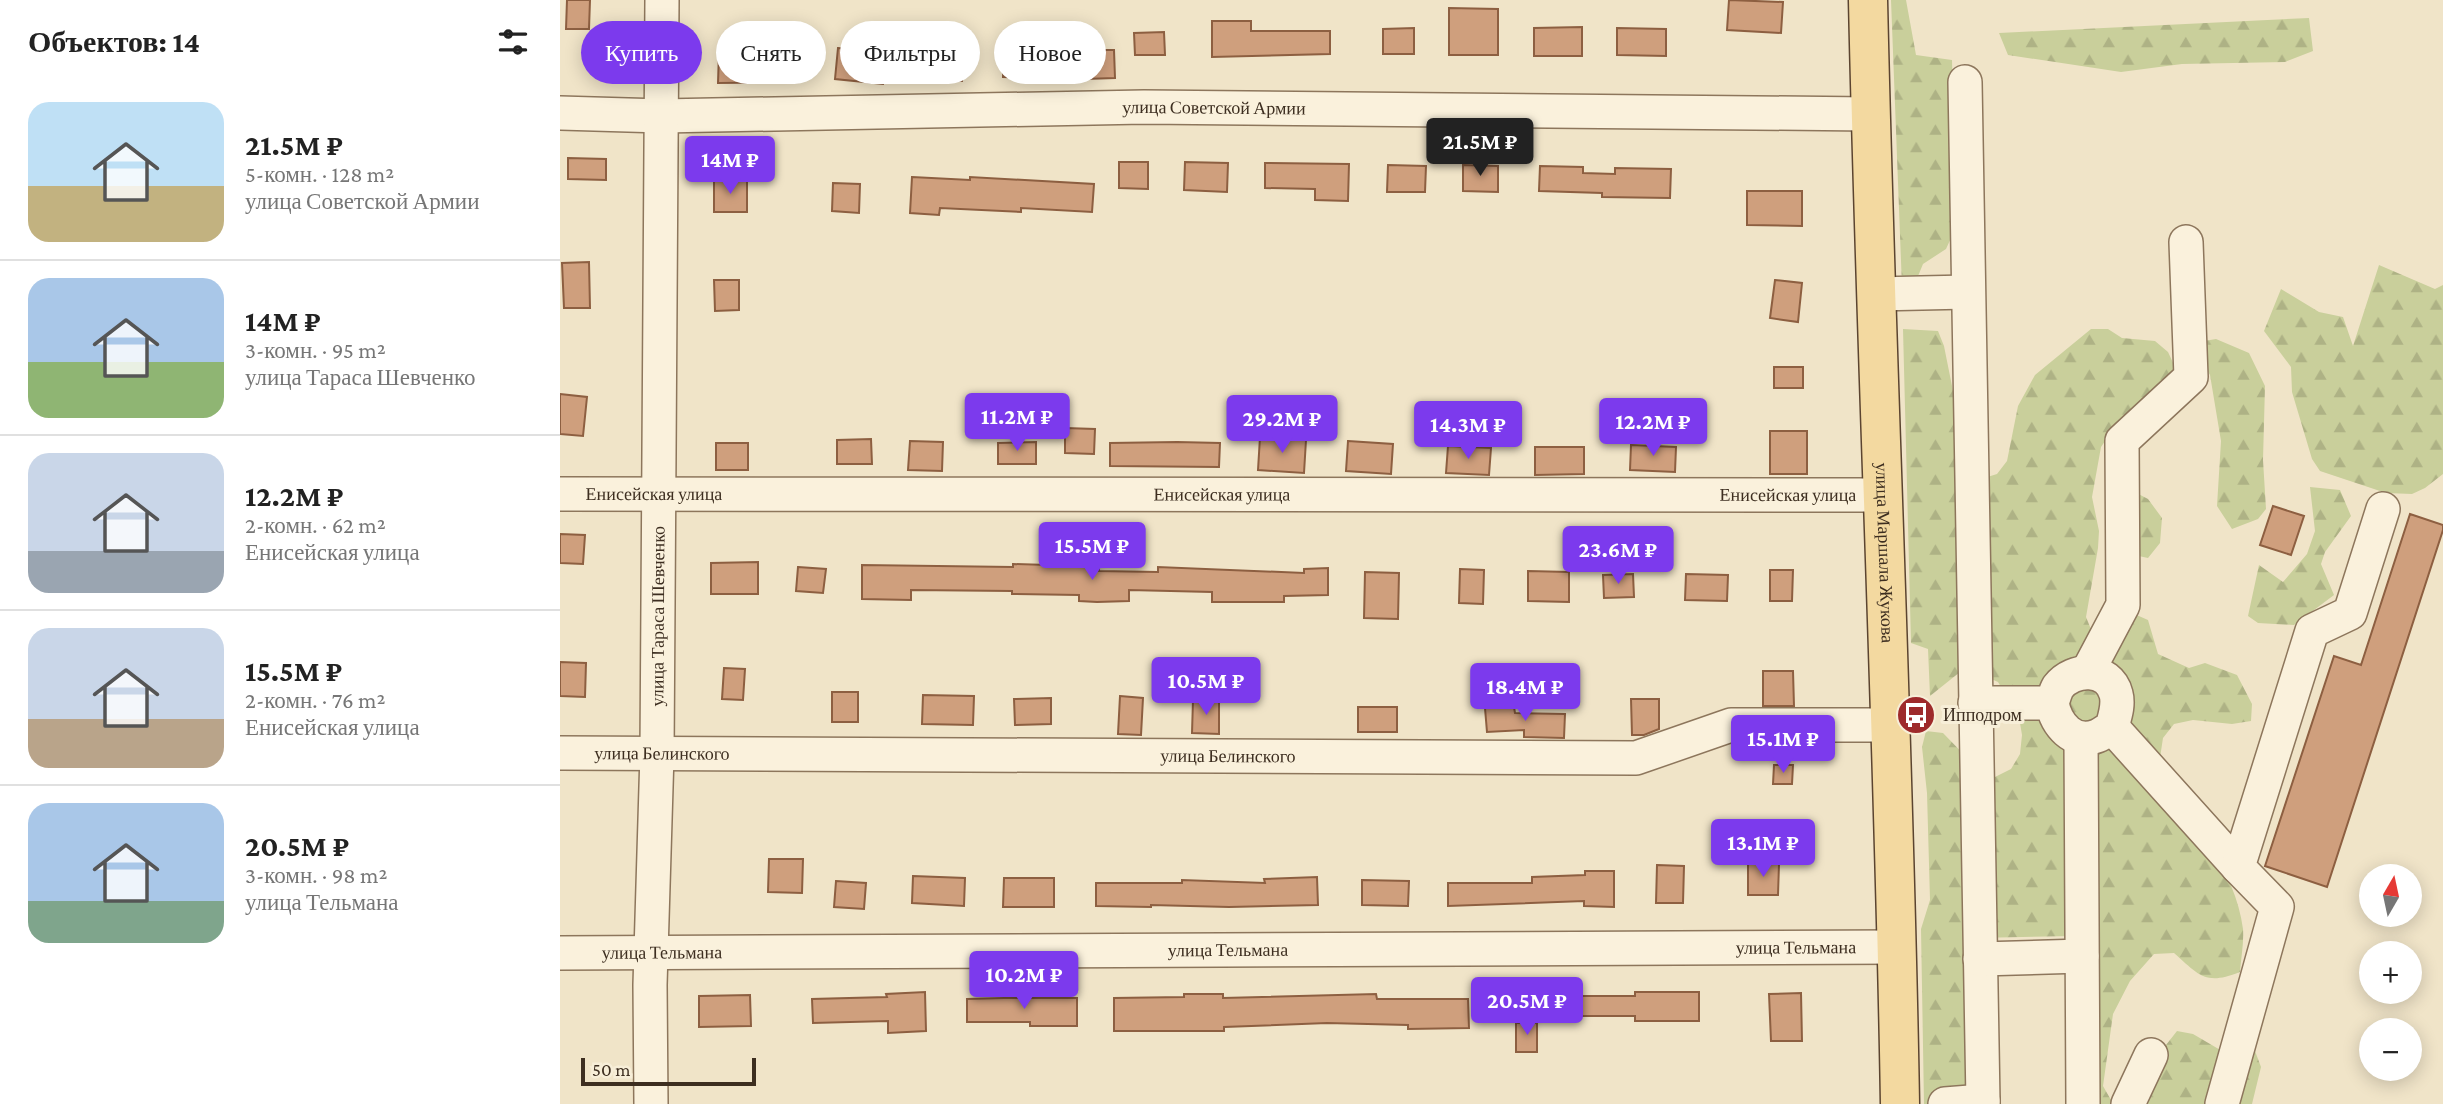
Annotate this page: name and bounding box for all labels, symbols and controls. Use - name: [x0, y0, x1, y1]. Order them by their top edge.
- chip: Купить: [581, 21, 702, 84]
- chip: Снять: [716, 21, 826, 84]
- chip: Фильтры: [840, 21, 980, 84]
- chip: Новое: [994, 21, 1106, 84]
- icon: filters: [494, 23, 532, 61]
- text: Объектов: 14: [28, 25, 200, 58]
- street label: улица Советской Армии: [1122, 97, 1306, 119]
- pin: 21.5M ₽: [1415, 118, 1545, 178]
- text: 21.5M ₽: [245, 128, 343, 161]
- text: 21.5M ₽: [1442, 128, 1518, 154]
- icon: home: [84, 130, 168, 214]
- pin: 14M ₽: [681, 136, 779, 196]
- text: 14M ₽: [701, 146, 759, 172]
- text: 5-комн. · 128 m²: [245, 161, 394, 187]
- text: улица Советской Армии: [245, 188, 479, 214]
- text: 14M ₽: [245, 304, 321, 337]
- icon: home: [84, 306, 168, 390]
- text: 3-комн. · 95 m²: [245, 337, 386, 363]
- text: улица Тараса Шевченко: [245, 364, 476, 390]
- pin: 11.2M ₽: [952, 393, 1082, 453]
- pin: 29.2M ₽: [1217, 396, 1347, 455]
- pin: 12.2M ₽: [1588, 398, 1718, 458]
- pin: 14.3M ₽: [1403, 402, 1533, 461]
- text: 11.2M ₽: [981, 403, 1053, 429]
- text: 29.2M ₽: [1243, 405, 1321, 431]
- text: 12.2M ₽: [1615, 408, 1691, 434]
- text: 14.3M ₽: [1430, 411, 1506, 437]
- street label: улица Маршала Жукова: [1872, 462, 1898, 643]
- text: 12.2M ₽: [245, 479, 344, 512]
- icon: home: [84, 481, 168, 565]
- street label: Енисейская улица: [586, 484, 722, 504]
- street label: Енисейская улица: [1154, 484, 1290, 505]
- street label: Енисейская улица: [1720, 485, 1856, 505]
- text: 2-комн. · 62 m²: [245, 512, 386, 538]
- pin: 15.5M ₽: [1027, 522, 1157, 582]
- street label: улица Тараса Шевченко: [647, 526, 669, 706]
- pin: 23.6M ₽: [1553, 526, 1683, 586]
- text: 15.5M ₽: [1055, 532, 1129, 558]
- text: 23.6M ₽: [1579, 536, 1657, 562]
- text: Енисейская улица: [245, 539, 420, 565]
- text: 15.5M ₽: [245, 654, 342, 687]
- icon: home: [84, 656, 168, 740]
- pin: 10.5M ₽: [1141, 658, 1271, 717]
- pin: 18.4M ₽: [1460, 664, 1590, 723]
- text: 10.5M ₽: [1168, 667, 1244, 693]
- text: 18.4M ₽: [1486, 673, 1564, 699]
- text: 2-комн. · 76 m²: [245, 687, 386, 713]
- bus stop icon: Ипподром: [1895, 694, 1937, 736]
- place label: Ипподром: [1943, 705, 2022, 725]
- text: Енисейская улица: [245, 714, 420, 740]
- pin: 15.1M ₽: [1718, 716, 1848, 775]
- text: 15.1M ₽: [1747, 725, 1819, 751]
- street label: улица Белинского: [594, 743, 730, 764]
- street label: улица Белинского: [1160, 746, 1296, 766]
- pin: 13.1M ₽: [1698, 820, 1828, 879]
- text: 20.5M ₽: [245, 829, 349, 862]
- text: 13.1M ₽: [1727, 829, 1799, 855]
- icon: home: [84, 831, 168, 915]
- text: 3-комн. · 98 m²: [245, 862, 387, 888]
- north arrow: [2359, 864, 2422, 928]
- map controls: [2359, 864, 2422, 1081]
- text: улица Тельмана: [245, 889, 399, 915]
- street label: улица Тельмана: [1736, 937, 1856, 958]
- street label: улица Тельмана: [1168, 940, 1288, 960]
- button: +: [2359, 941, 2422, 1004]
- street label: улица Тельмана: [602, 942, 722, 963]
- pin: 10.2M ₽: [959, 951, 1089, 1011]
- text: 10.2M ₽: [985, 961, 1063, 987]
- pin: 20.5M ₽: [1462, 978, 1592, 1037]
- text: 20.5M ₽: [1487, 987, 1567, 1013]
- button: −: [2359, 1018, 2422, 1081]
- scale bar: [581, 1055, 756, 1087]
- text: 50 m: [592, 1059, 631, 1080]

